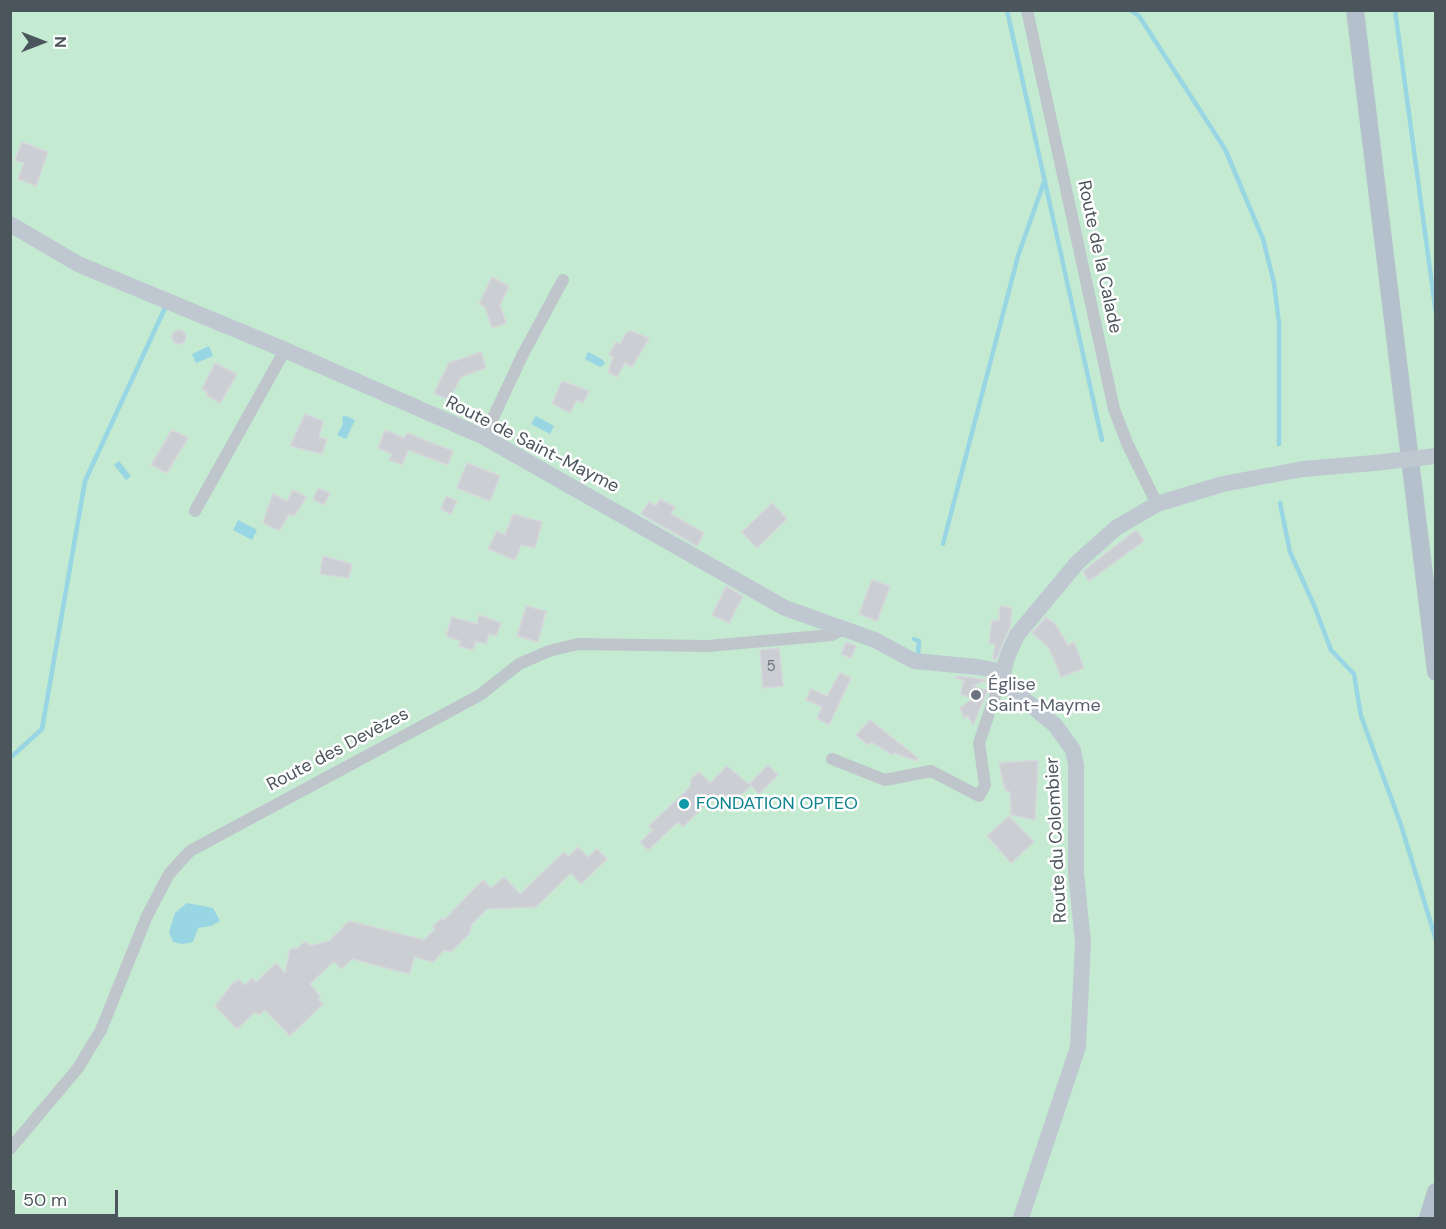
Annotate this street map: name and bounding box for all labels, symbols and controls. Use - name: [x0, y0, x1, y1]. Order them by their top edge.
- north arrow: [12, 12, 72, 72]
- text: N: [50, 36, 71, 48]
- street label: Route de la Calade: [1072, 179, 1126, 335]
- street label: Route de Saint-Mayme: [442, 392, 622, 498]
- house number: 5: [766, 658, 776, 676]
- place label: Église Saint-Mayme: [988, 674, 1101, 716]
- marker: Église Saint-Mayme: [969, 688, 983, 702]
- street label: Route des Devèzes: [263, 704, 413, 796]
- street label: Route du Colombier: [1042, 756, 1072, 924]
- place label: FONDATION OPTEO: [696, 793, 858, 815]
- marker: FONDATION OPTEO: [677, 797, 691, 811]
- scale bar: [15, 1178, 122, 1216]
- text: 50 m: [23, 1188, 67, 1212]

